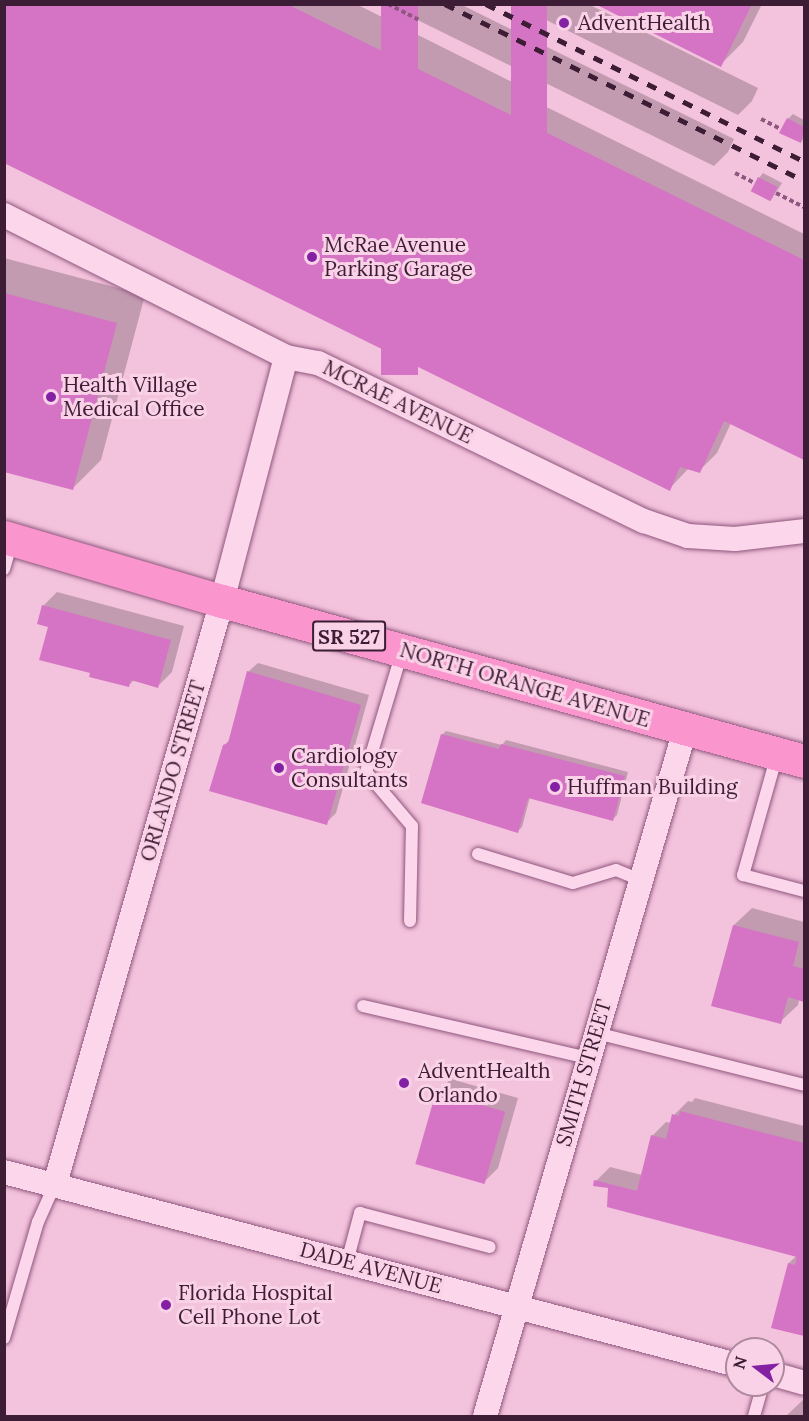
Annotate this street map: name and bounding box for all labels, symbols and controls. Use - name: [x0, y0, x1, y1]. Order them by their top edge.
- place label: AdventHealth: [578, 10, 711, 36]
- marker: AdventHealth: [555, 14, 573, 32]
- place label: McRae Avenue Parking Garage: [324, 232, 473, 282]
- marker: McRae Avenue Parking Garage: [305, 250, 319, 264]
- street label: MCRAE AVENUE: [319, 355, 477, 449]
- place label: Health Village Medical Office: [63, 372, 205, 422]
- marker: Health Village Medical Office: [44, 390, 58, 404]
- road number: SR 527: [312, 619, 386, 653]
- street label: NORTH ORANGE AVENUE: [397, 637, 653, 733]
- street label: ORLANDO STREET: [135, 678, 211, 864]
- place label: Cardiology Consultants: [291, 743, 408, 793]
- marker: Cardiology Consultants: [272, 761, 286, 775]
- place label: Huffman Building: [567, 774, 738, 800]
- marker: Huffman Building: [548, 780, 562, 794]
- street label: SMITH STREET: [551, 997, 617, 1149]
- place label: AdventHealth Orlando: [418, 1058, 551, 1108]
- marker: AdventHealth Orlando: [395, 1074, 413, 1092]
- street label: DADE AVENUE: [297, 1237, 445, 1299]
- place label: Florida Hospital Cell Phone Lot: [178, 1280, 333, 1330]
- marker: Florida Hospital Cell Phone Lot: [159, 1298, 173, 1312]
- north arrow: [725, 1337, 785, 1397]
- text: N: [728, 1354, 751, 1371]

